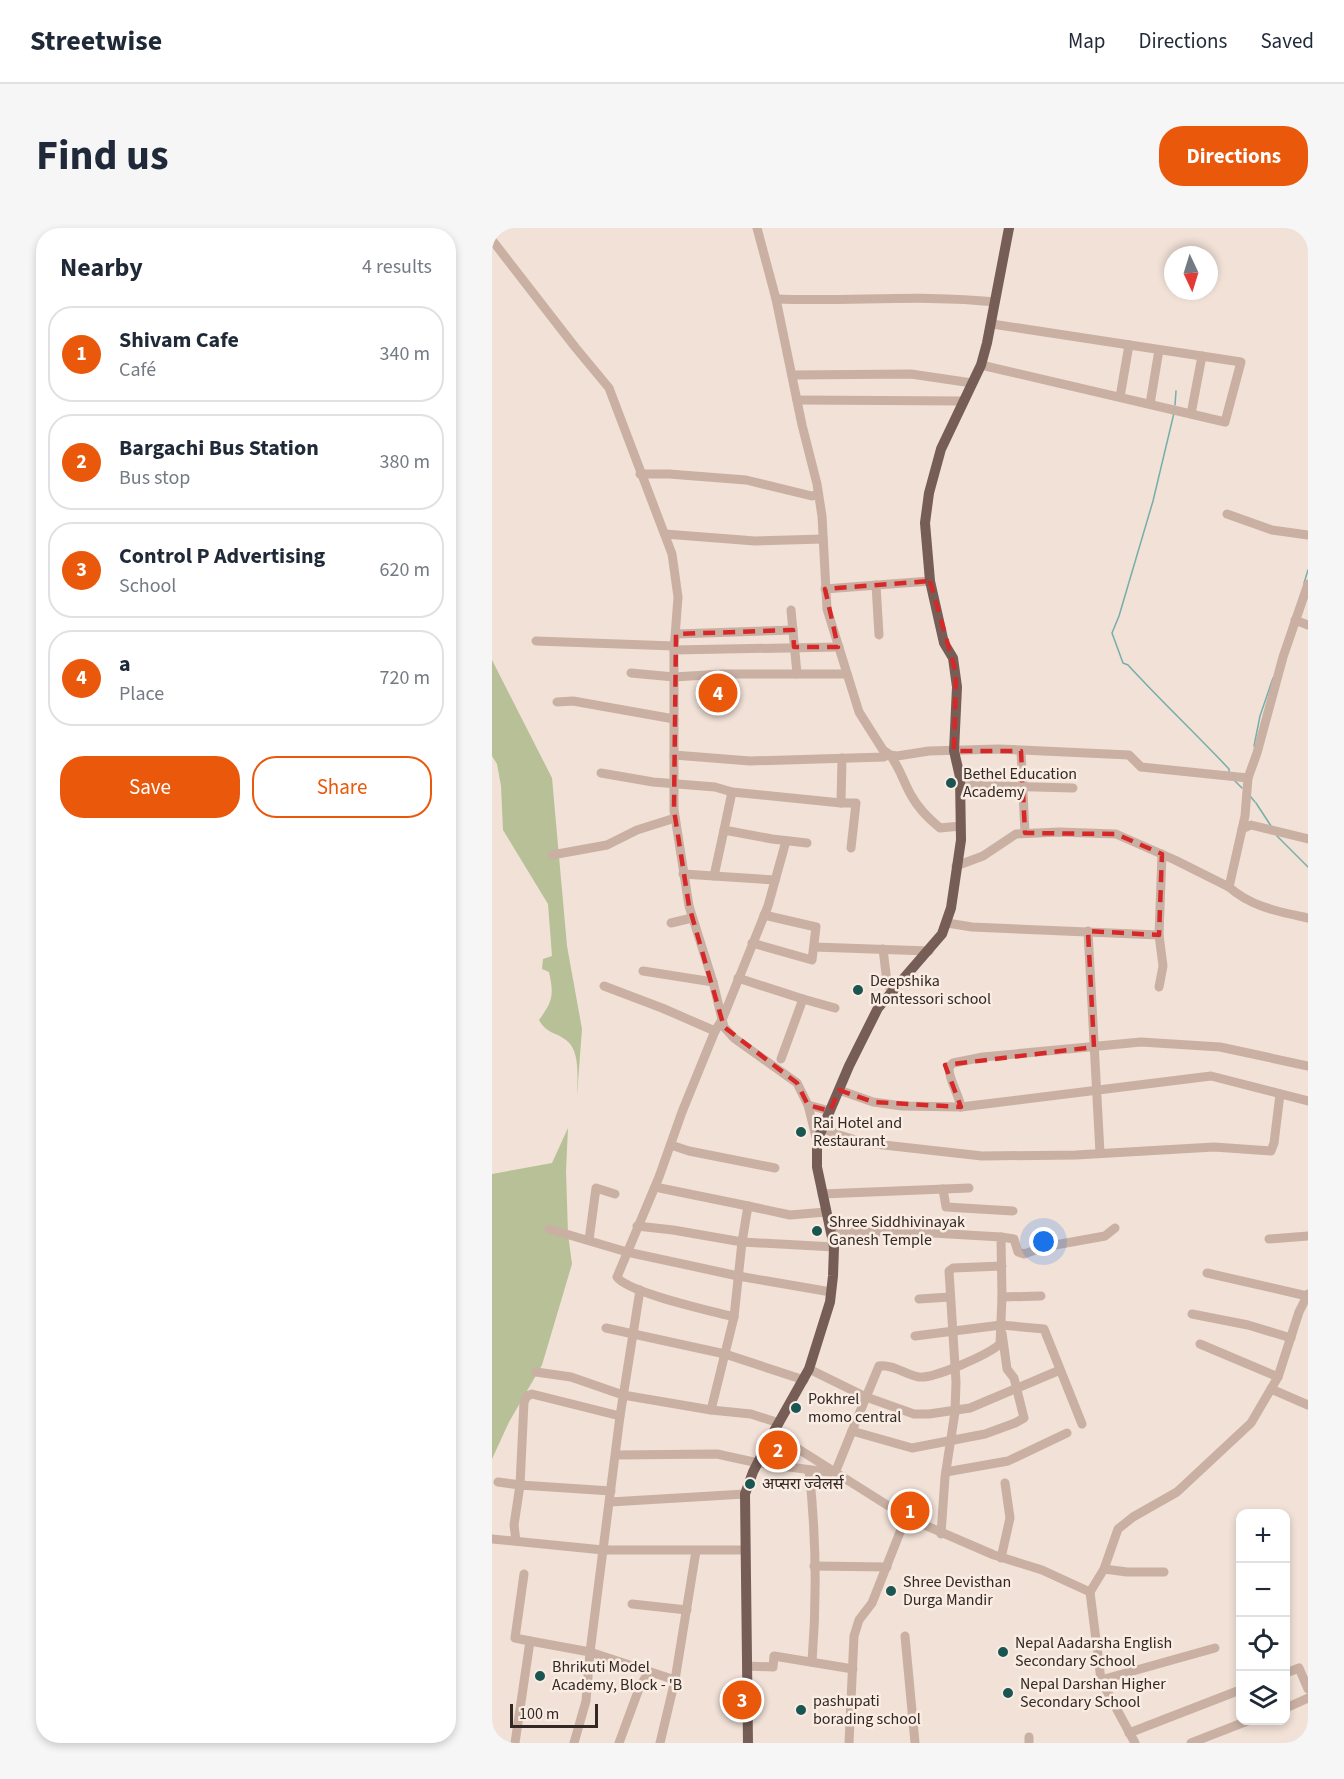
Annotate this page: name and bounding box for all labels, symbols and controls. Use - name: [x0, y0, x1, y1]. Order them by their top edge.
- text: Streetwise: [30, 21, 162, 61]
- text: Map: [1068, 26, 1106, 56]
- text: Directions: [1139, 26, 1227, 56]
- text: Saved: [1260, 26, 1314, 56]
- text: Find us: [36, 126, 169, 186]
- button: Directions: [1159, 126, 1308, 186]
- north arrow: [1164, 246, 1218, 300]
- text: Nearby: [60, 249, 143, 286]
- text: 4 results: [362, 253, 432, 281]
- text: Shivam Cafe: [119, 324, 239, 356]
- text: 1: [76, 340, 87, 368]
- text: 340 m: [380, 340, 430, 368]
- text: Café: [119, 356, 156, 384]
- text: Bargachi Bus Station: [119, 432, 319, 464]
- text: 2: [76, 448, 87, 476]
- text: 380 m: [380, 448, 430, 476]
- text: Bus stop: [119, 464, 190, 492]
- text: Control P Advertising: [119, 540, 325, 572]
- text: 3: [76, 556, 87, 584]
- text: 620 m: [380, 556, 430, 584]
- text: School: [119, 572, 176, 600]
- text: a: [119, 648, 131, 680]
- text: 4: [76, 664, 87, 692]
- text: 720 m: [380, 664, 430, 692]
- pin: 4: [698, 670, 738, 716]
- text: Place: [119, 680, 164, 708]
- button: Save: [60, 756, 240, 818]
- button: Share: [252, 756, 432, 818]
- place label: Bethel Education Academy: [963, 763, 1077, 803]
- marker: Bethel Education Academy: [944, 776, 958, 790]
- place label: Deepshika Montessori school: [870, 970, 991, 1010]
- marker: Deepshika Montessori school: [851, 983, 865, 997]
- place label: Rai Hotel and Restaurant: [813, 1112, 902, 1152]
- marker: Rai Hotel and Restaurant: [794, 1125, 808, 1139]
- place label: Shree Siddhivinayak Ganesh Temple: [829, 1211, 965, 1251]
- marker: Shree Siddhivinayak Ganesh Temple: [810, 1224, 824, 1238]
- your location: [1029, 1227, 1058, 1256]
- place label: Pokhrel momo central: [808, 1388, 901, 1428]
- marker: Pokhrel momo central: [789, 1401, 803, 1415]
- pin: 2: [758, 1428, 798, 1472]
- place label: अप्सरा ज्वेलर्स: [762, 1473, 845, 1495]
- marker: अप्सरा ज्वेलर्स: [743, 1477, 757, 1491]
- pin: 1: [890, 1488, 930, 1534]
- map controls: [1236, 1509, 1290, 1725]
- button: +: [1236, 1509, 1290, 1563]
- button: −: [1236, 1563, 1290, 1617]
- place label: Shree Devisthan Durga Mandir: [903, 1571, 1011, 1611]
- marker: Shree Devisthan Durga Mandir: [884, 1584, 898, 1598]
- button: locate: [1236, 1617, 1290, 1671]
- place label: Nepal Aadarsha English Secondary School: [1015, 1632, 1172, 1672]
- marker: Nepal Aadarsha English Secondary School: [996, 1645, 1010, 1659]
- place label: Bhrikuti Model Academy, Block - 'B: [552, 1656, 682, 1696]
- marker: Bhrikuti Model Academy, Block - 'B: [533, 1669, 547, 1683]
- button: layers: [1236, 1671, 1290, 1725]
- place label: Nepal Darshan Higher Secondary School: [1020, 1673, 1166, 1713]
- pin: 3: [722, 1678, 762, 1722]
- marker: Nepal Darshan Higher Secondary School: [1001, 1686, 1015, 1700]
- place label: pashupati borading school: [813, 1690, 921, 1730]
- scale bar: [510, 1701, 598, 1728]
- text: 100 m: [519, 1703, 559, 1725]
- marker: pashupati borading school: [794, 1703, 808, 1717]

